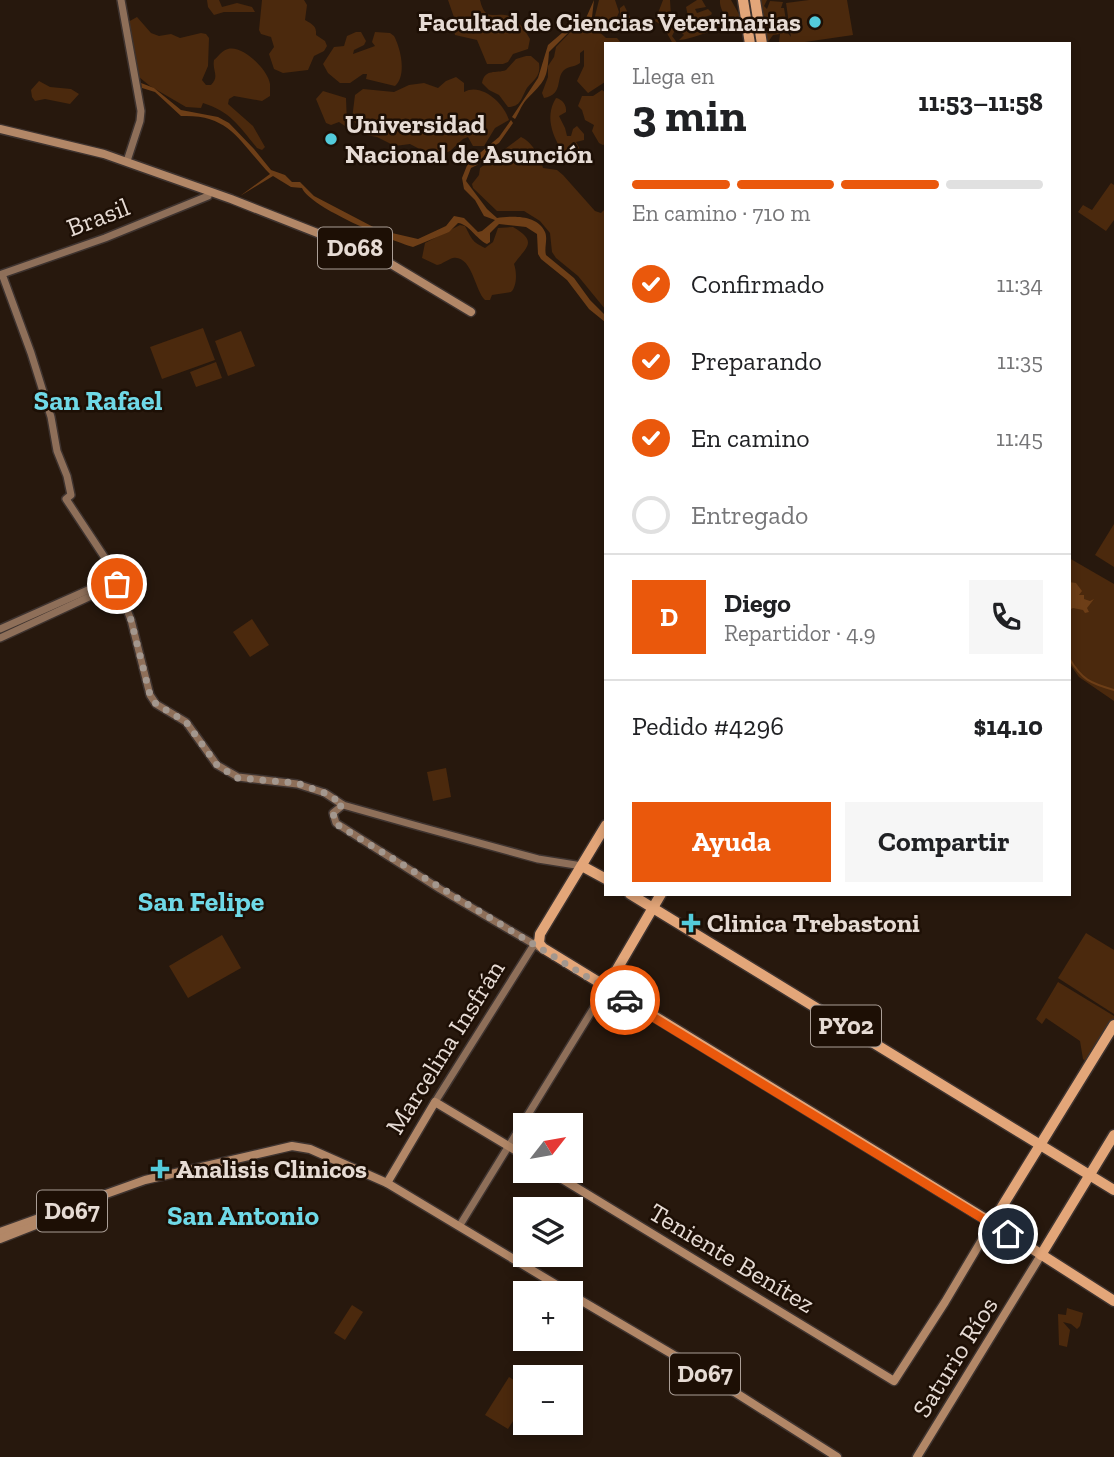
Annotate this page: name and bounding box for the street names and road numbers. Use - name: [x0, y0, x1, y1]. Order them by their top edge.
- street label: Brasil: [62, 190, 134, 244]
- road number: D068: [318, 228, 392, 268]
- street label: Marcelina Insfrán: [379, 954, 511, 1140]
- road number: PY02: [811, 1006, 881, 1046]
- road number: D067: [37, 1190, 107, 1232]
- street label: Teniente Benítez: [643, 1196, 821, 1320]
- street label: Saturio Ríos: [905, 1291, 1005, 1423]
- road number: D067: [670, 1354, 740, 1394]

